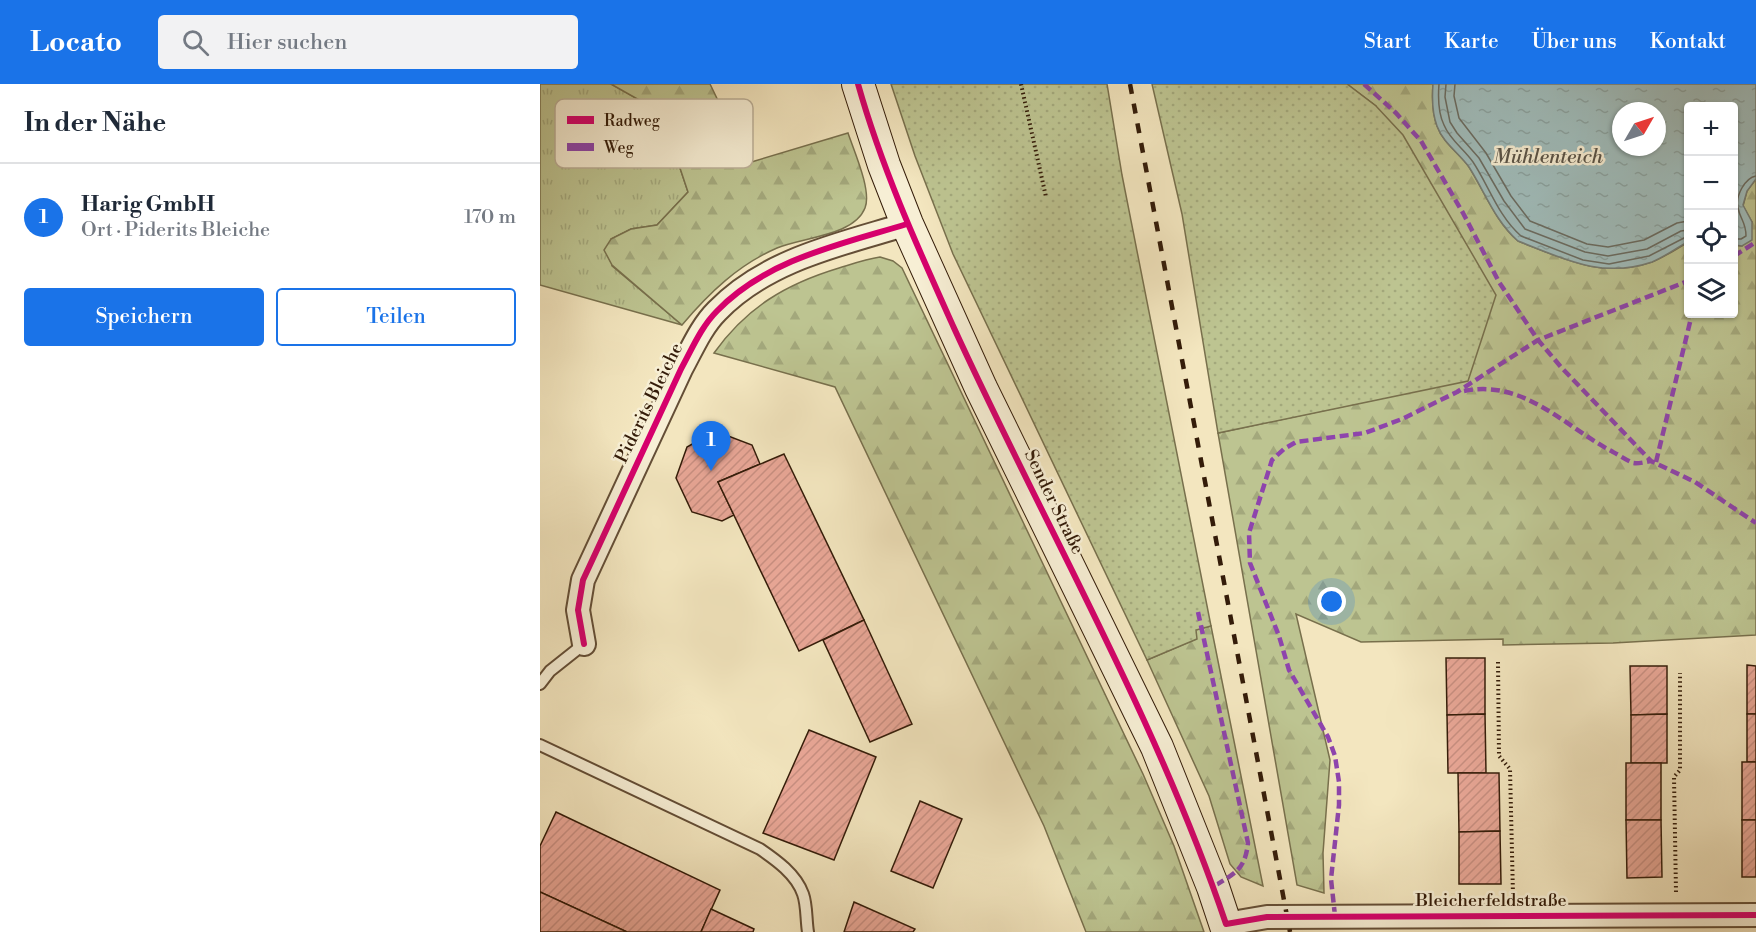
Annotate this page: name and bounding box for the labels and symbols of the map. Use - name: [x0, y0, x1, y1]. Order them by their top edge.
- legend: [555, 99, 753, 168]
- north arrow: [1612, 102, 1666, 156]
- text: Radweg: [604, 111, 661, 131]
- text: Weg: [603, 138, 635, 158]
- water label: Mühlenteich: [1493, 145, 1604, 170]
- street label: Piderits Bleiche: [610, 339, 688, 467]
- pin: 1: [692, 422, 730, 471]
- street label: Sender Straße: [1019, 446, 1089, 558]
- your location: [1317, 587, 1346, 616]
- street label: Bleicherfeldstraße: [1414, 889, 1567, 912]

